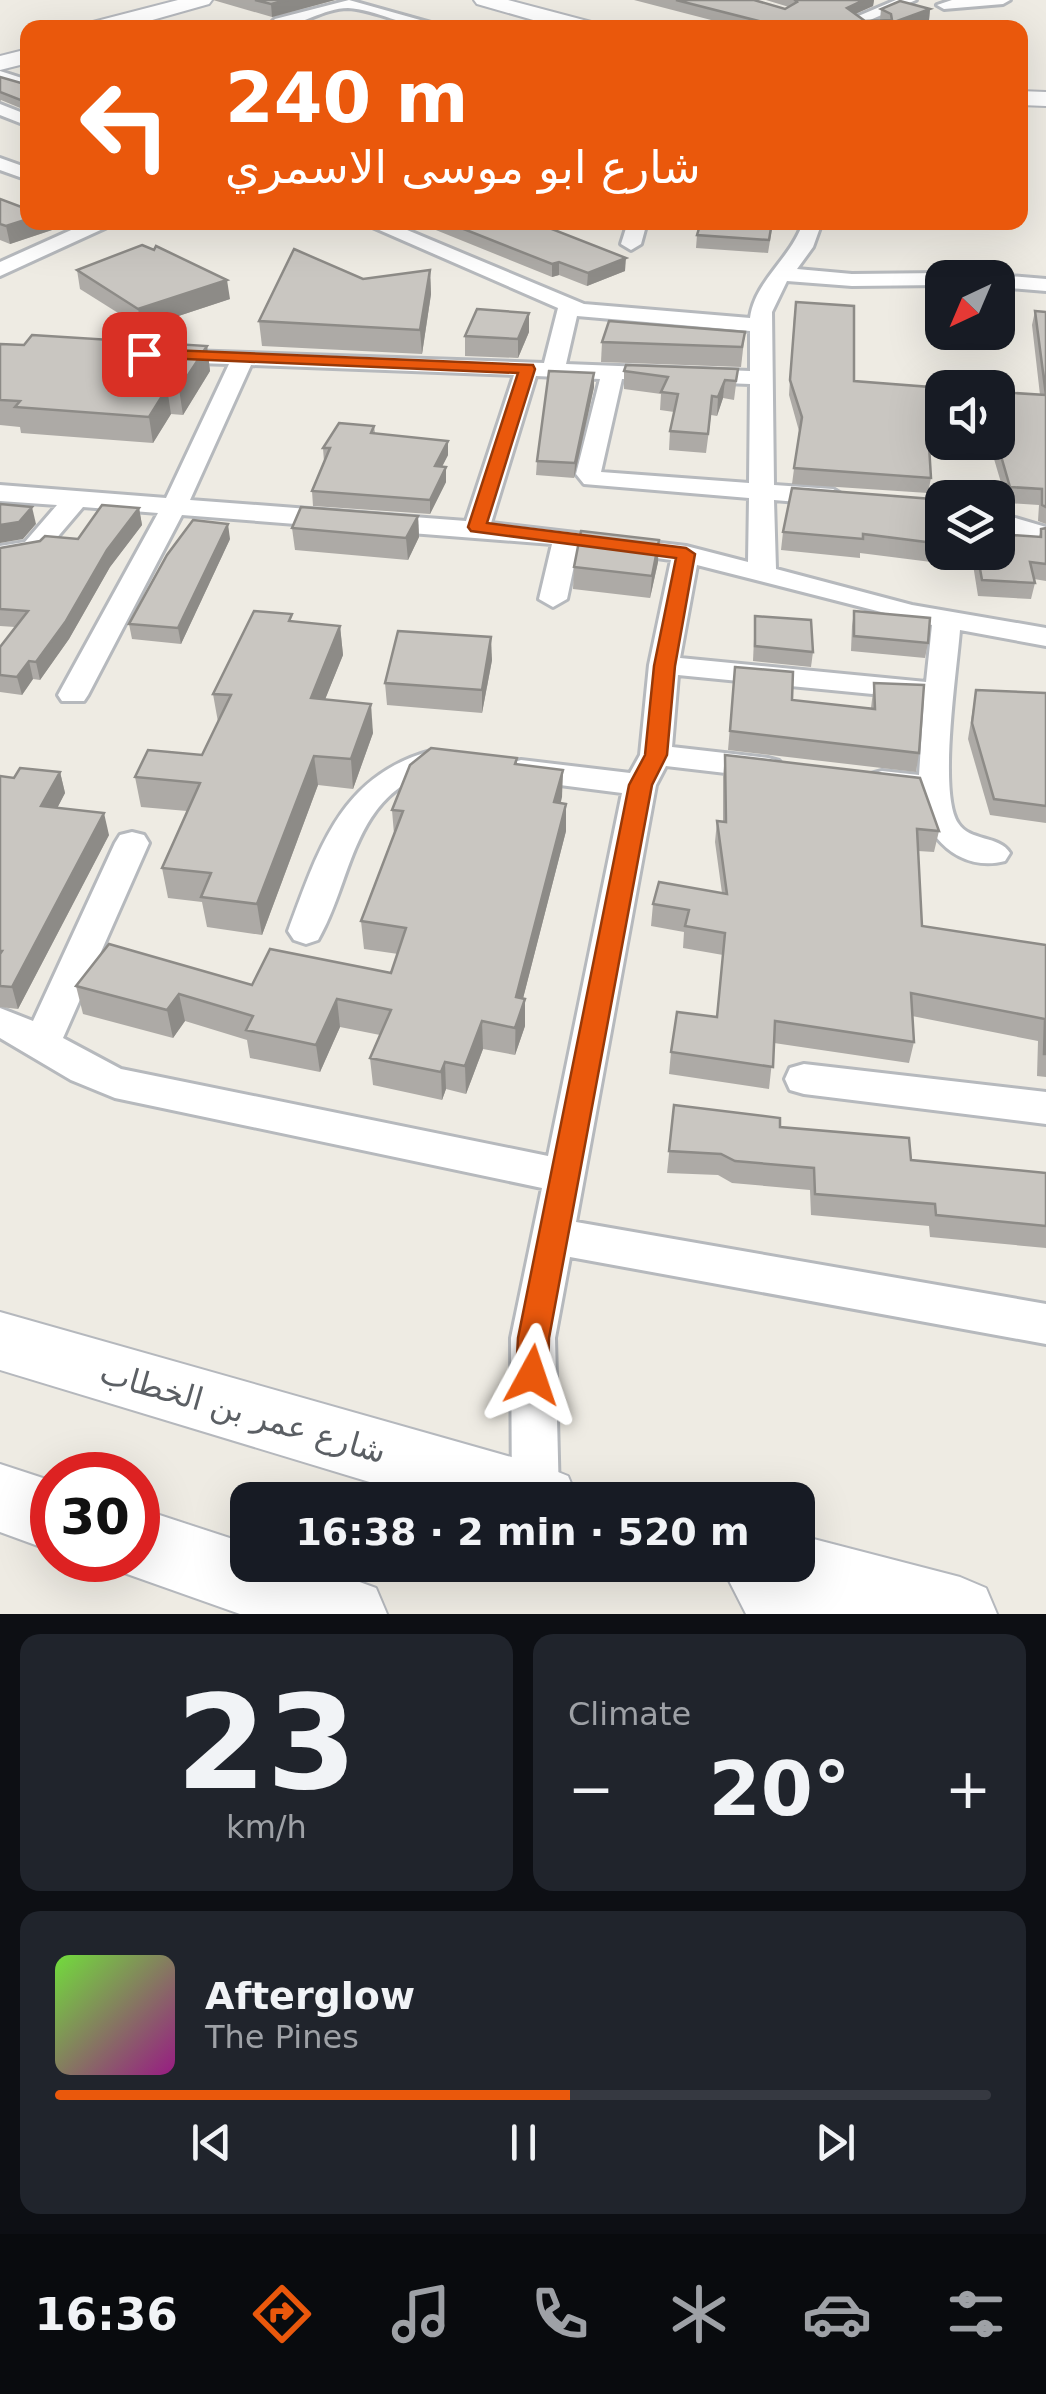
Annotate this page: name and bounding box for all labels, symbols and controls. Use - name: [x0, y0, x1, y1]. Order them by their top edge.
- text: 240 m: [225, 57, 468, 139]
- icon: left: [60, 60, 190, 190]
- text: شارع ابو موسى الاسمري: [225, 141, 701, 194]
- north arrow: [925, 260, 1015, 350]
- map controls: [925, 260, 1015, 570]
- pin: [102, 312, 187, 397]
- icon: arrive: [117, 327, 172, 382]
- button: sound: [925, 370, 1015, 460]
- button: layers: [925, 480, 1015, 570]
- position arrow: [480, 1323, 584, 1427]
- street label: شارع عمر بن الخطاب: [96, 1353, 390, 1471]
- speed limit sign: 30: [30, 1452, 160, 1582]
- text: 16:38 · 2 min · 520 m: [295, 1510, 750, 1554]
- text: 23: [176, 1667, 357, 1819]
- text: Climate: [568, 1695, 691, 1733]
- text: 20°: [709, 1745, 850, 1833]
- text: −: [568, 1757, 614, 1821]
- text: +: [945, 1757, 991, 1821]
- text: km/h: [226, 1808, 307, 1846]
- text: Afterglow: [205, 1974, 415, 2018]
- text: The Pines: [205, 2018, 359, 2056]
- icon: previous: [184, 2115, 239, 2170]
- icon: pause: [496, 2115, 551, 2170]
- icon: next: [808, 2115, 863, 2170]
- icon: directions: [247, 2279, 317, 2349]
- icon: music: [386, 2279, 456, 2349]
- icon: phone: [525, 2279, 595, 2349]
- icon: climate: [664, 2279, 734, 2349]
- icon: car: [802, 2279, 872, 2349]
- icon: filters: [941, 2279, 1011, 2349]
- text: 16:36: [34, 2288, 178, 2341]

